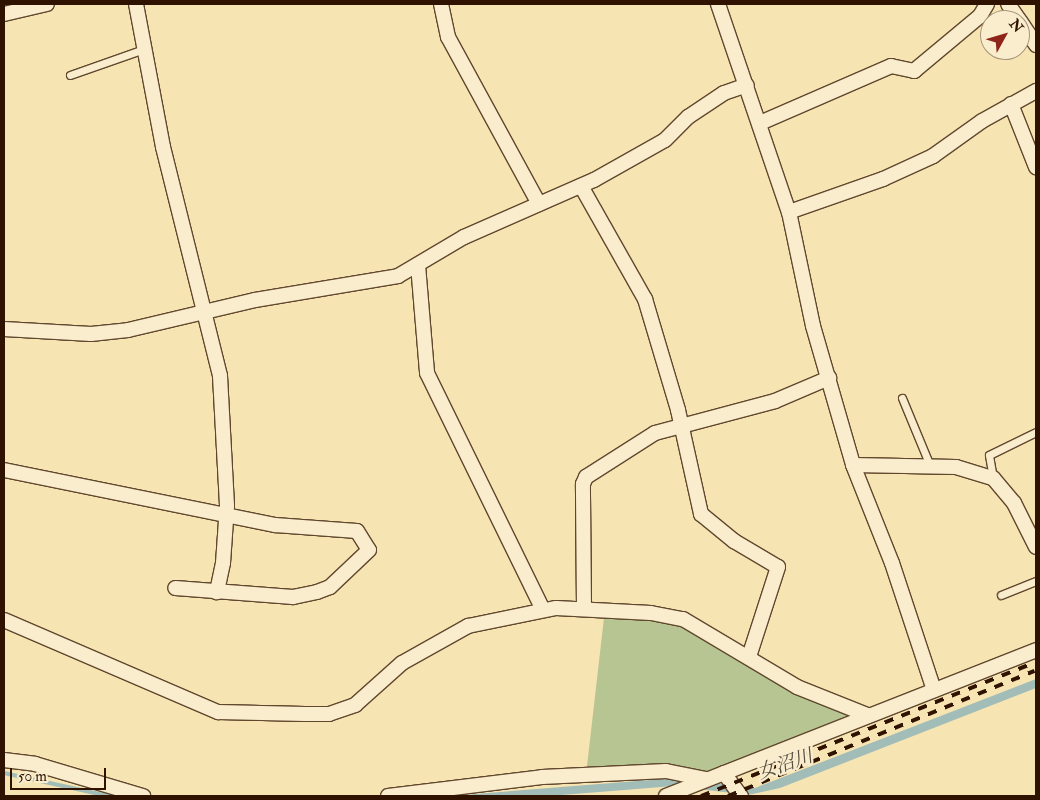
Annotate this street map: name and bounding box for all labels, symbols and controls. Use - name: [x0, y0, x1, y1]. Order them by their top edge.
- north arrow: [980, 10, 1030, 60]
- text: N: [1006, 16, 1027, 36]
- water label: 女沼川: [754, 745, 816, 785]
- scale bar: [12, 758, 109, 790]
- text: 50 m: [18, 767, 47, 786]

